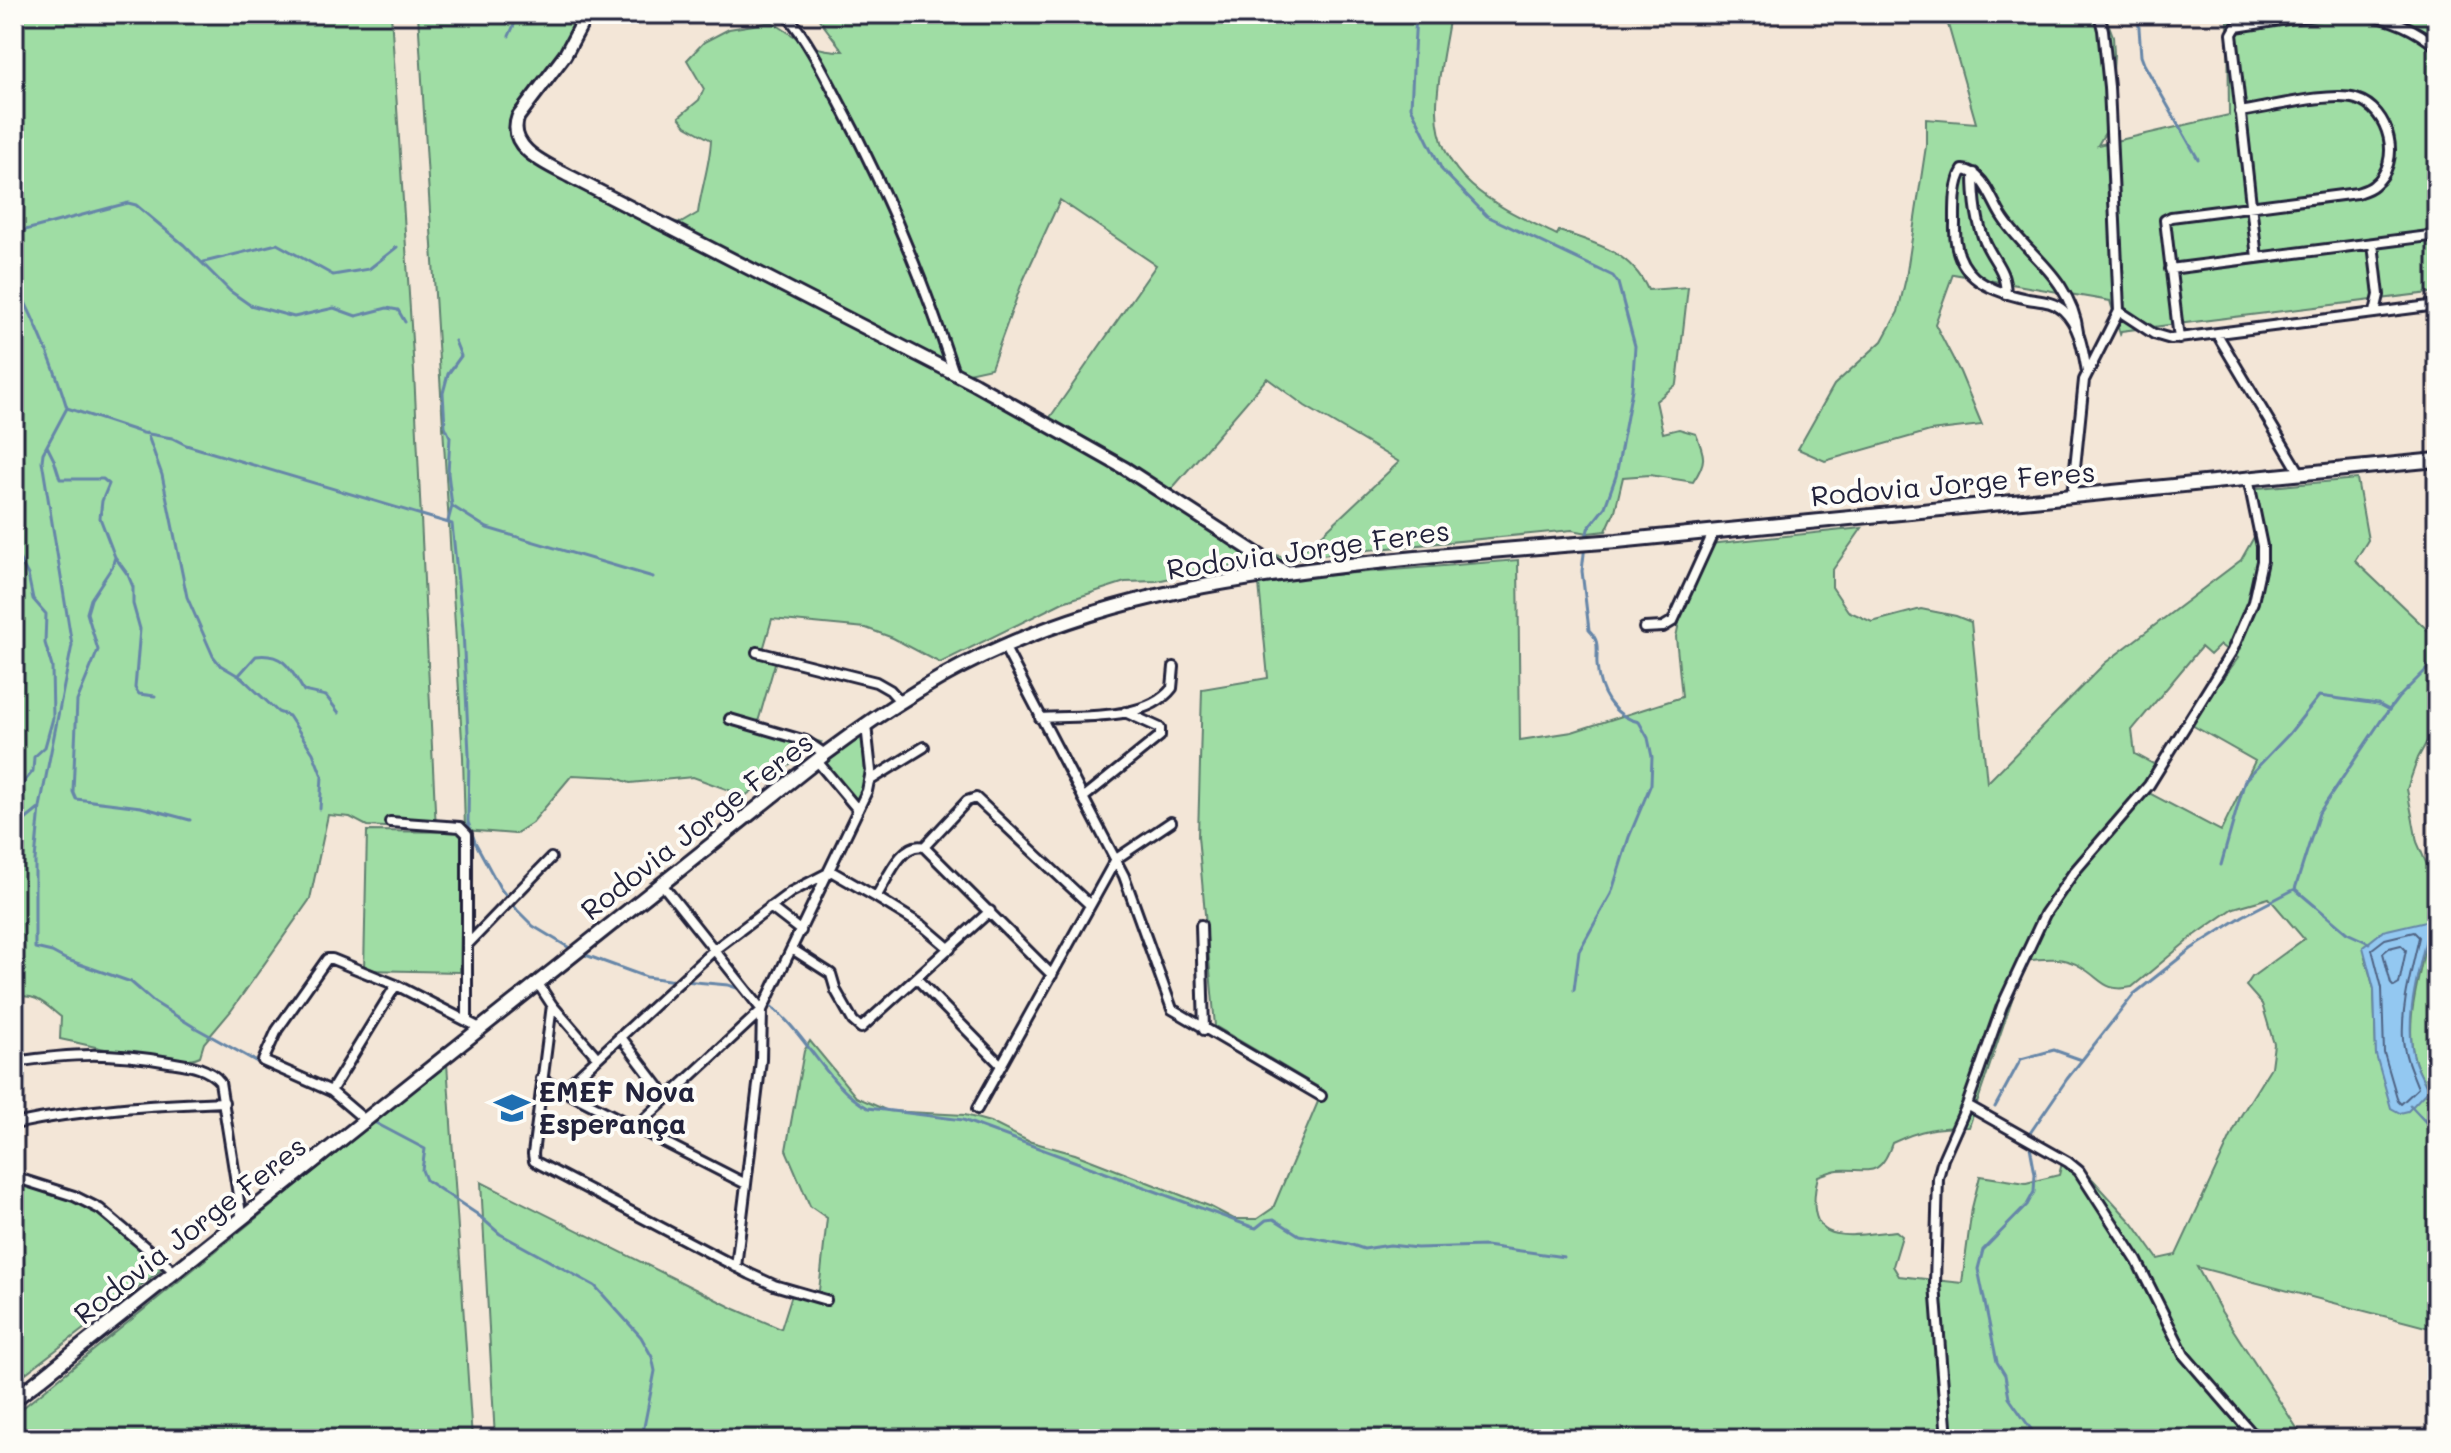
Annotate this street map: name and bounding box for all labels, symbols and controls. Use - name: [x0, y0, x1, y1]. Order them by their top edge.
- street label: Rodovia Jorge Feres: [1809, 453, 2097, 513]
- street label: Rodovia Jorge Feres: [1164, 511, 1452, 587]
- street label: Rodovia Jorge Feres: [573, 723, 820, 927]
- place label: EMEF Nova Esperança: [538, 1073, 695, 1141]
- school or university icon: EMEF Nova Esperança: [493, 1089, 531, 1127]
- street label: Rodovia Jorge Feres: [66, 1127, 313, 1331]

